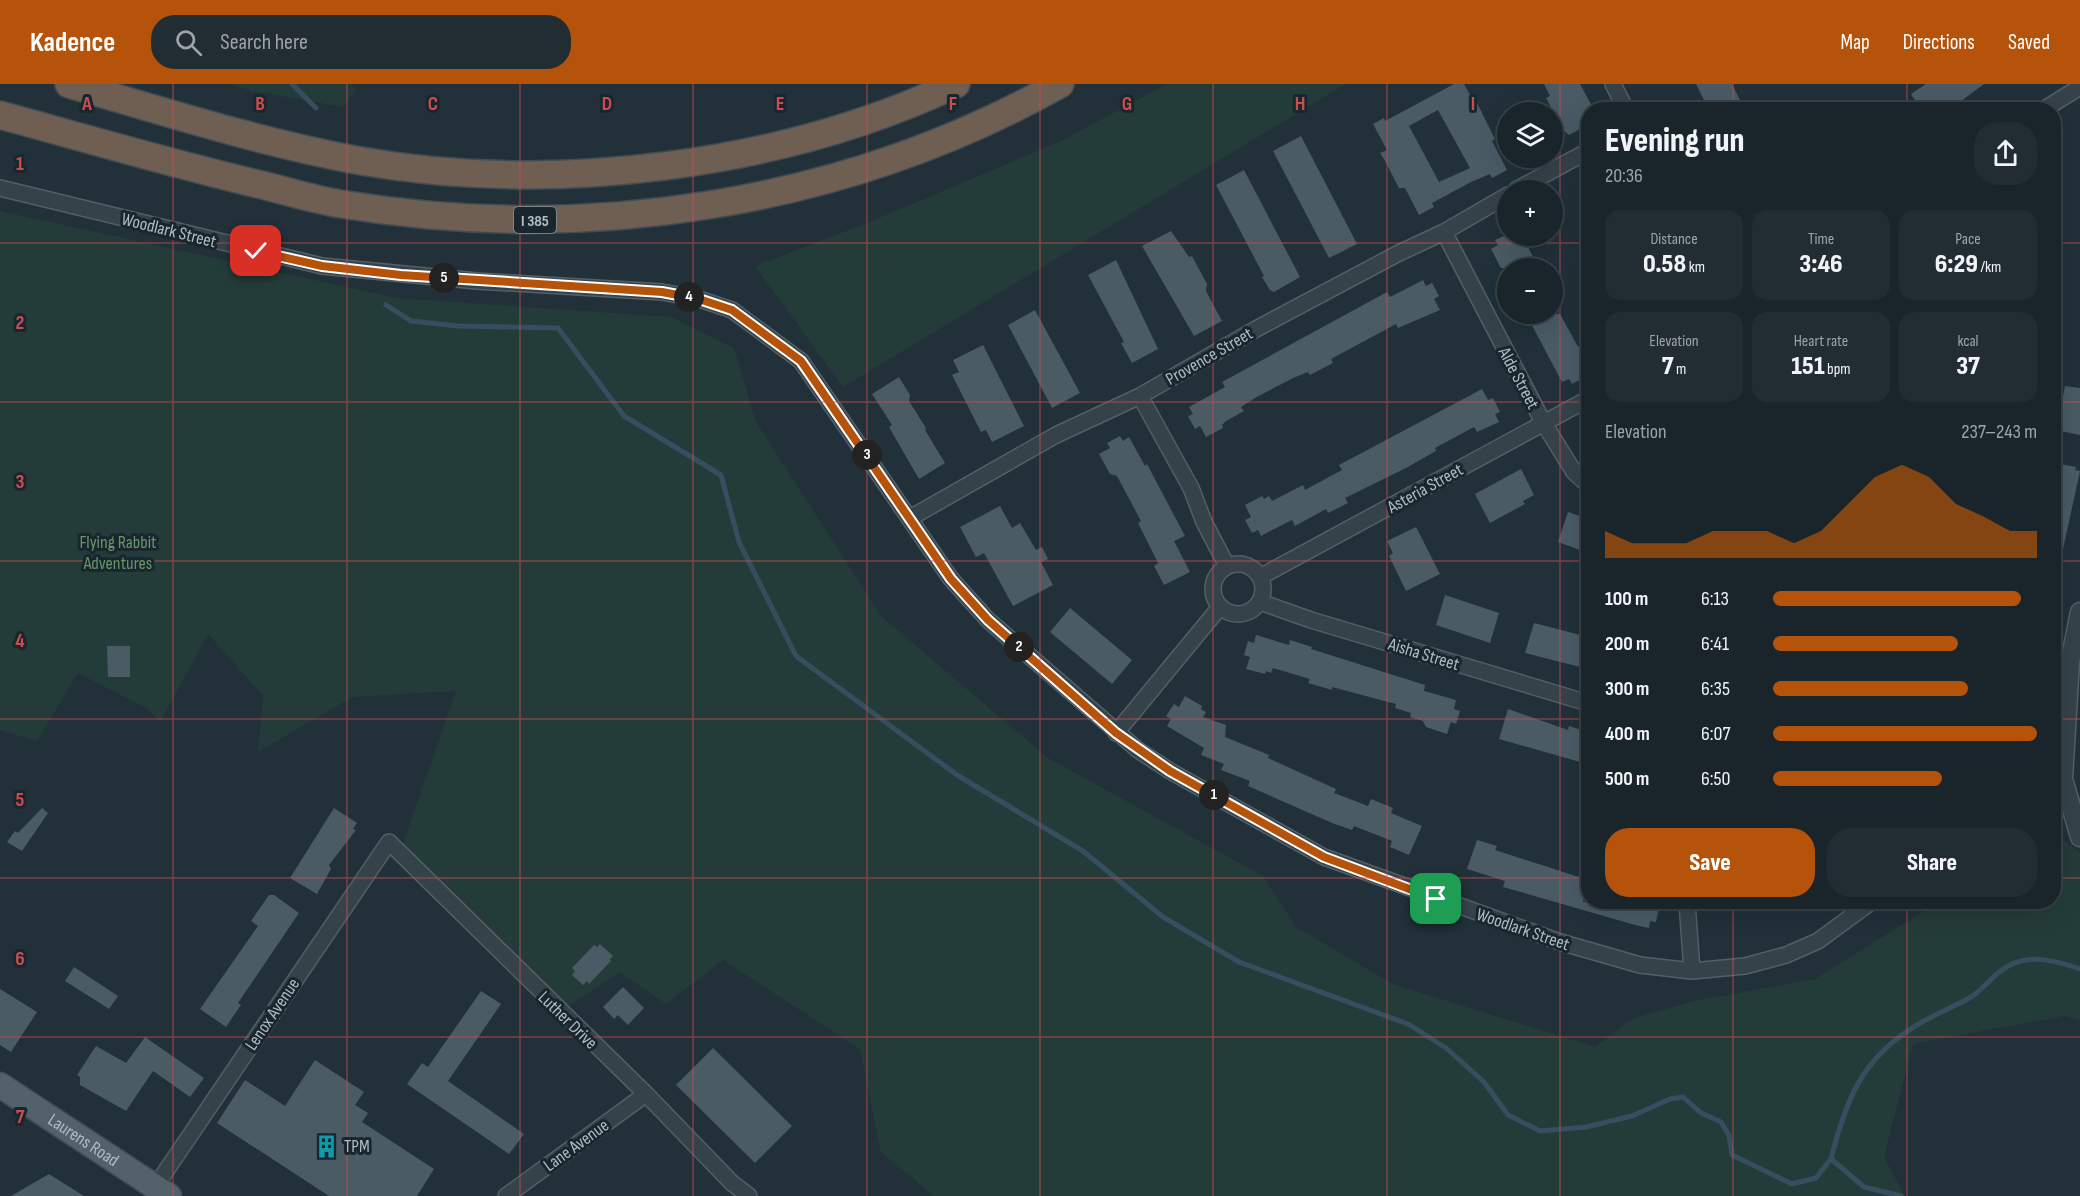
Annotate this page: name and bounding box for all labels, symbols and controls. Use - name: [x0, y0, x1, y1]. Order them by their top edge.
- search box: [151, 15, 571, 69]
- text: Kadence: [30, 26, 115, 59]
- icon: search: [172, 26, 205, 59]
- text: Search here: [220, 29, 308, 56]
- text: Map: [1840, 30, 1870, 55]
- text: Directions: [1903, 30, 1975, 55]
- text: Saved: [2008, 30, 2050, 55]
- text: A: [81, 92, 92, 116]
- text: B: [255, 92, 265, 116]
- text: C: [428, 92, 438, 116]
- text: D: [602, 92, 612, 116]
- text: E: [776, 92, 784, 116]
- text: F: [949, 92, 957, 116]
- text: G: [1122, 92, 1132, 116]
- text: H: [1295, 92, 1305, 116]
- text: I: [1471, 92, 1475, 116]
- map controls: [1497, 102, 1563, 324]
- button: layers: [1497, 102, 1563, 168]
- text: Evening run: [1605, 121, 1745, 161]
- button: share: [1974, 122, 2037, 185]
- text: 1: [16, 152, 24, 176]
- text: 20:36: [1605, 164, 1643, 188]
- button: +: [1497, 180, 1563, 246]
- road number: I 385: [514, 207, 556, 233]
- street label: Woodlark Street: [119, 209, 219, 253]
- pin: [230, 225, 281, 276]
- text: Distance: [1650, 230, 1698, 249]
- text: Time: [1808, 230, 1834, 249]
- text: Pace: [1955, 230, 1981, 249]
- icon: check: [239, 234, 272, 267]
- text: 0.58: [1643, 249, 1686, 280]
- text: 3:46: [1799, 249, 1843, 280]
- text: 6:29: [1935, 249, 1978, 280]
- button: −: [1497, 258, 1563, 324]
- text: km: [1686, 258, 1705, 277]
- text: /km: [1978, 258, 2001, 277]
- pin: 5: [429, 263, 459, 293]
- text: 5: [440, 268, 448, 287]
- pin: 4: [674, 282, 704, 312]
- text: 4: [685, 287, 693, 306]
- text: 2: [16, 311, 24, 335]
- street label: Provence Street: [1162, 323, 1257, 390]
- text: Elevation: [1649, 332, 1699, 351]
- text: Heart rate: [1794, 332, 1848, 351]
- text: kcal: [1957, 332, 1979, 351]
- street label: Alde Street: [1493, 343, 1544, 413]
- text: 7: [1662, 351, 1673, 382]
- text: 151: [1791, 351, 1825, 382]
- text: 37: [1956, 351, 1980, 382]
- text: m: [1673, 360, 1686, 379]
- text: bpm: [1825, 360, 1851, 379]
- text: Elevation: [1605, 420, 1667, 444]
- text: 237–243 m: [1961, 420, 2037, 444]
- pin: 3: [852, 440, 882, 470]
- text: 3: [863, 445, 871, 464]
- street label: Asteria Street: [1383, 459, 1467, 518]
- text: 3: [16, 470, 25, 494]
- park label: Flying Rabbit Adventures: [79, 532, 157, 574]
- text: 100 m: [1605, 587, 1648, 611]
- text: 6:13: [1701, 587, 1729, 611]
- text: 4: [15, 629, 25, 653]
- pin: 2: [1004, 632, 1034, 662]
- text: 200 m: [1605, 632, 1649, 656]
- text: 6:41: [1701, 632, 1729, 656]
- street label: Aisha Street: [1385, 633, 1462, 675]
- text: 2: [1015, 637, 1023, 656]
- text: 300 m: [1605, 677, 1649, 701]
- text: 6:35: [1701, 677, 1730, 701]
- text: 400 m: [1605, 722, 1650, 746]
- text: 6:07: [1701, 722, 1730, 746]
- text: 500 m: [1605, 767, 1649, 791]
- text: 6:50: [1701, 767, 1730, 791]
- pin: 1: [1199, 780, 1229, 810]
- text: 1: [1211, 785, 1217, 804]
- text: 5: [16, 788, 25, 812]
- button: Save: [1605, 828, 1815, 897]
- button: Share: [1827, 828, 2037, 897]
- pin: [1410, 873, 1461, 924]
- icon: arrive: [1419, 882, 1452, 915]
- street label: Woodlark Street: [1474, 904, 1573, 955]
- text: 6: [15, 947, 25, 971]
- street label: Lenox Avenue: [241, 974, 304, 1054]
- street label: Luther Drive: [534, 987, 602, 1054]
- text: 7: [16, 1105, 25, 1129]
- street label: Laurens Road: [44, 1109, 123, 1171]
- street label: Lane Avenue: [540, 1115, 613, 1176]
- building icon: TPM: [313, 1133, 339, 1159]
- place label: TPM: [344, 1136, 370, 1157]

